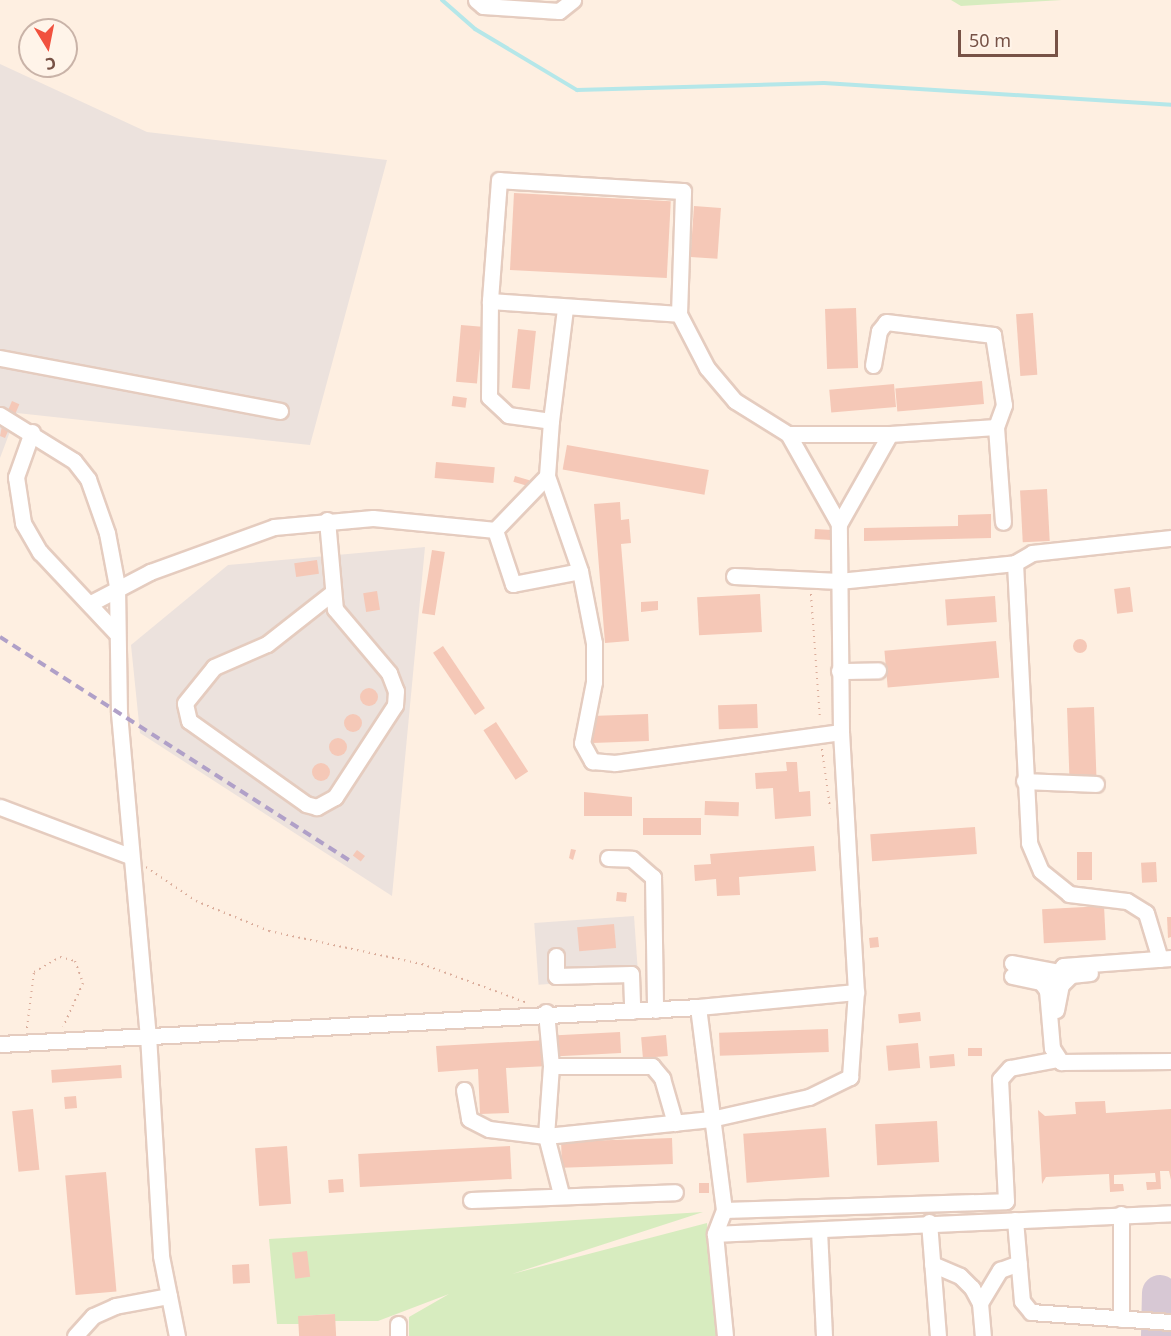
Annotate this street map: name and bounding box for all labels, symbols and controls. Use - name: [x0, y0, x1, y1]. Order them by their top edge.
- north arrow: [18, 18, 78, 78]
- scale bar: [961, 18, 1062, 56]
- text: 50 m: [969, 28, 1011, 52]
- text: С: [44, 52, 58, 75]

